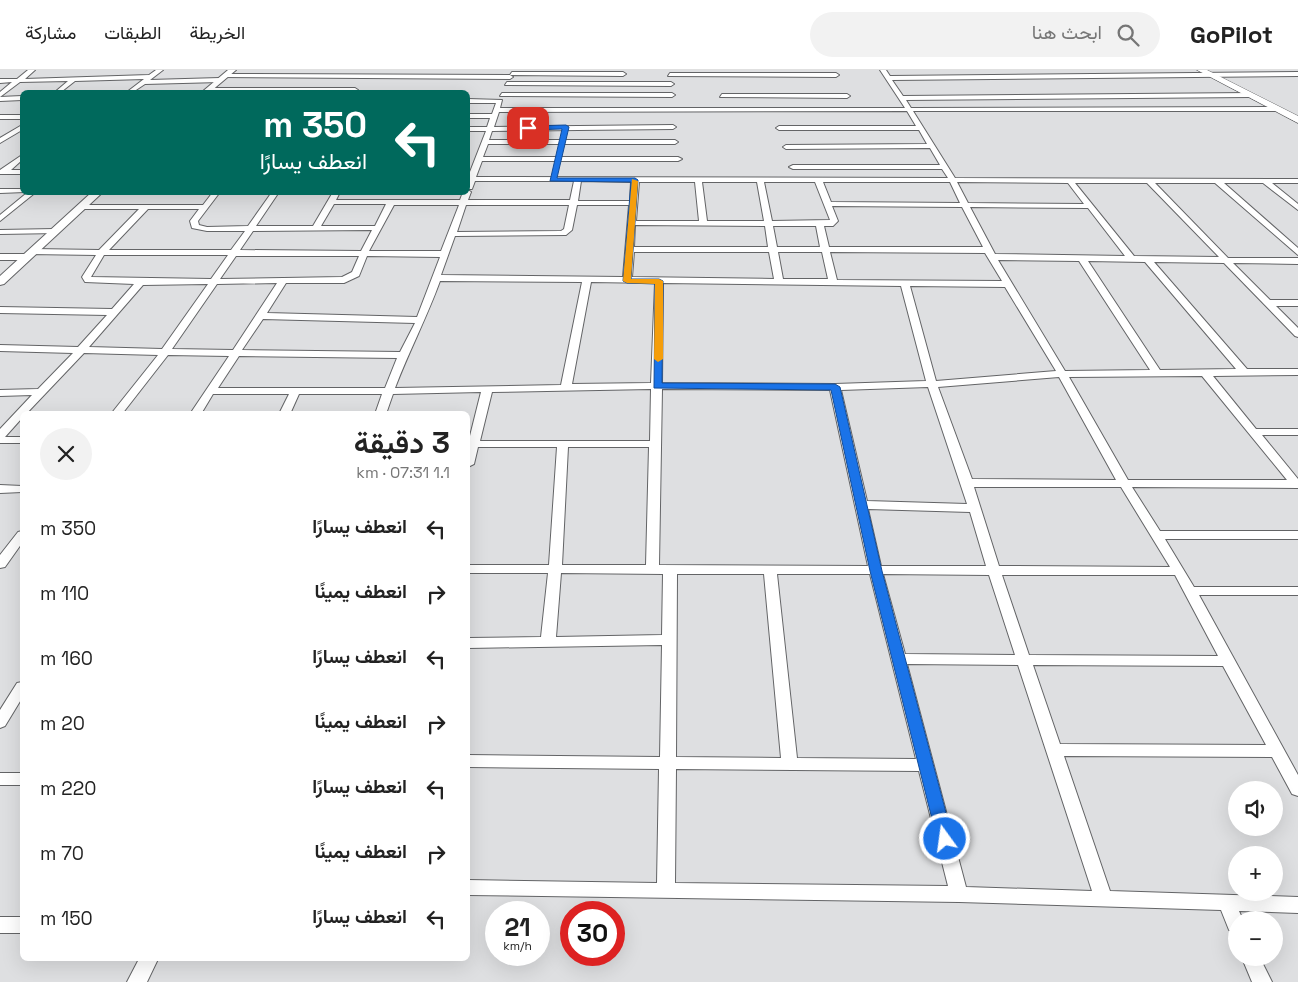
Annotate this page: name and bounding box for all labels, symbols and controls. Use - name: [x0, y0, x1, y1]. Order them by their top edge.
- search box: [810, 12, 1160, 57]
- text: GoPilot: [1190, 19, 1273, 50]
- text: ابحث هنا: [1032, 20, 1102, 45]
- text: مشاركة: [25, 21, 76, 44]
- text: الطبقات: [104, 21, 161, 44]
- text: الخريطة: [189, 21, 245, 44]
- icon: search: [1114, 21, 1142, 49]
- text: 350 m: [263, 103, 367, 147]
- pin: [507, 107, 549, 149]
- icon: left: [385, 110, 450, 175]
- icon: arrive: [514, 114, 542, 142]
- text: انعطف يسارًا: [260, 147, 367, 175]
- text: 3 دقيقة: [354, 423, 450, 462]
- button: close: [40, 428, 92, 480]
- text: 1.1 km · 07:31: [356, 462, 450, 483]
- text: انعطف يسارًا: [312, 514, 407, 539]
- icon: left: [422, 515, 450, 543]
- text: 350 m: [40, 516, 96, 541]
- text: انعطف يمينًا: [315, 579, 407, 604]
- icon: right: [422, 580, 450, 608]
- text: 110 m: [40, 581, 89, 606]
- text: انعطف يسارًا: [312, 644, 407, 669]
- icon: left: [422, 645, 450, 673]
- text: 160 m: [40, 646, 93, 671]
- text: انعطف يمينًا: [315, 709, 407, 734]
- icon: right: [422, 710, 450, 738]
- text: 20 m: [40, 711, 85, 736]
- text: انعطف يسارًا: [312, 774, 407, 799]
- icon: left: [422, 775, 450, 803]
- text: 220 m: [40, 776, 96, 801]
- map controls: [1228, 781, 1283, 966]
- button: sound: [1228, 781, 1283, 836]
- position arrow: [918, 812, 970, 864]
- text: انعطف يمينًا: [315, 839, 407, 864]
- icon: right: [422, 840, 450, 868]
- text: 70 m: [40, 841, 84, 866]
- button: +: [1228, 846, 1283, 901]
- speed limit sign: 30: [560, 901, 625, 966]
- text: انعطف يسارًا: [312, 904, 407, 929]
- icon: left: [422, 905, 450, 933]
- text: 150 m: [40, 906, 93, 931]
- text: 21: [504, 911, 531, 943]
- button: −: [1228, 911, 1283, 966]
- text: km/h: [503, 938, 532, 954]

